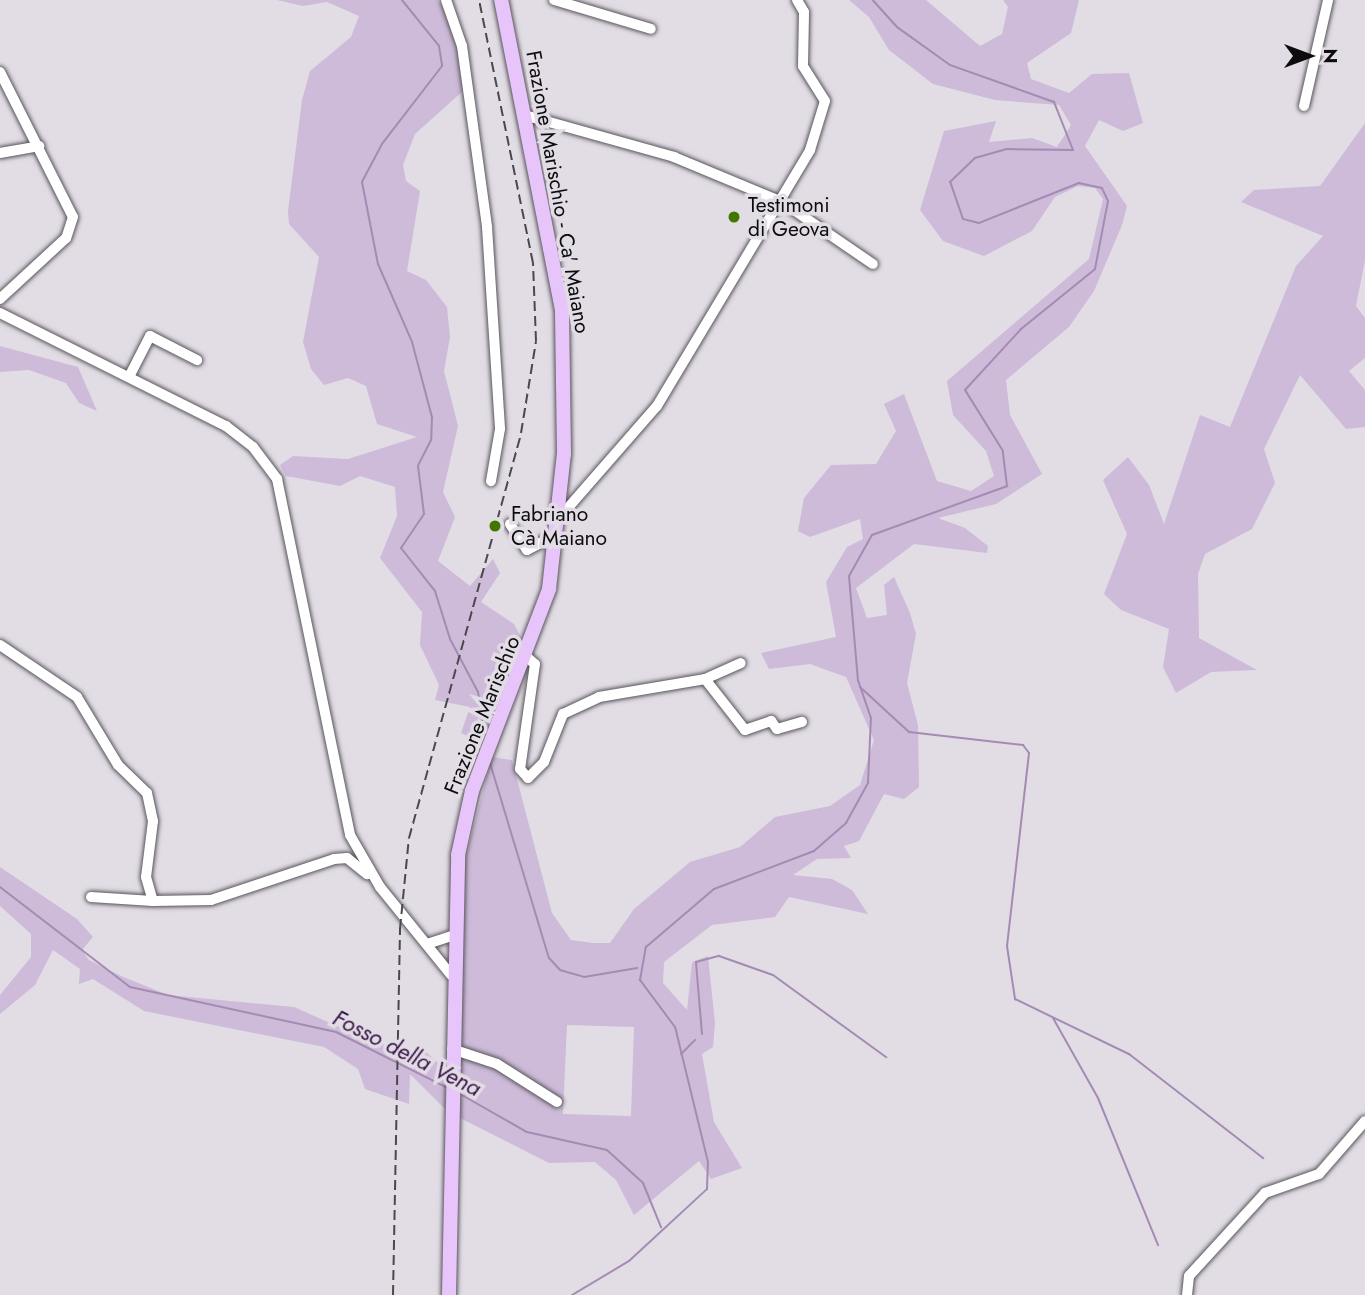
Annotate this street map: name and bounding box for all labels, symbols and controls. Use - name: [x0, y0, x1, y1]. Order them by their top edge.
- north arrow: [1274, 21, 1344, 91]
- text: N: [1317, 48, 1344, 64]
- street label: Frazione Marischio - Ca' Maiano: [521, 49, 595, 335]
- place label: Testimoni di Geova: [748, 192, 830, 242]
- marker: Testimoni di Geova: [726, 209, 742, 225]
- place label: Fabriano Cà Maiano: [511, 501, 607, 551]
- marker: Fabriano Cà Maiano: [485, 516, 505, 536]
- street label: Frazione Marischio: [439, 632, 525, 798]
- water label: Fosso della Vena: [328, 1004, 486, 1102]

